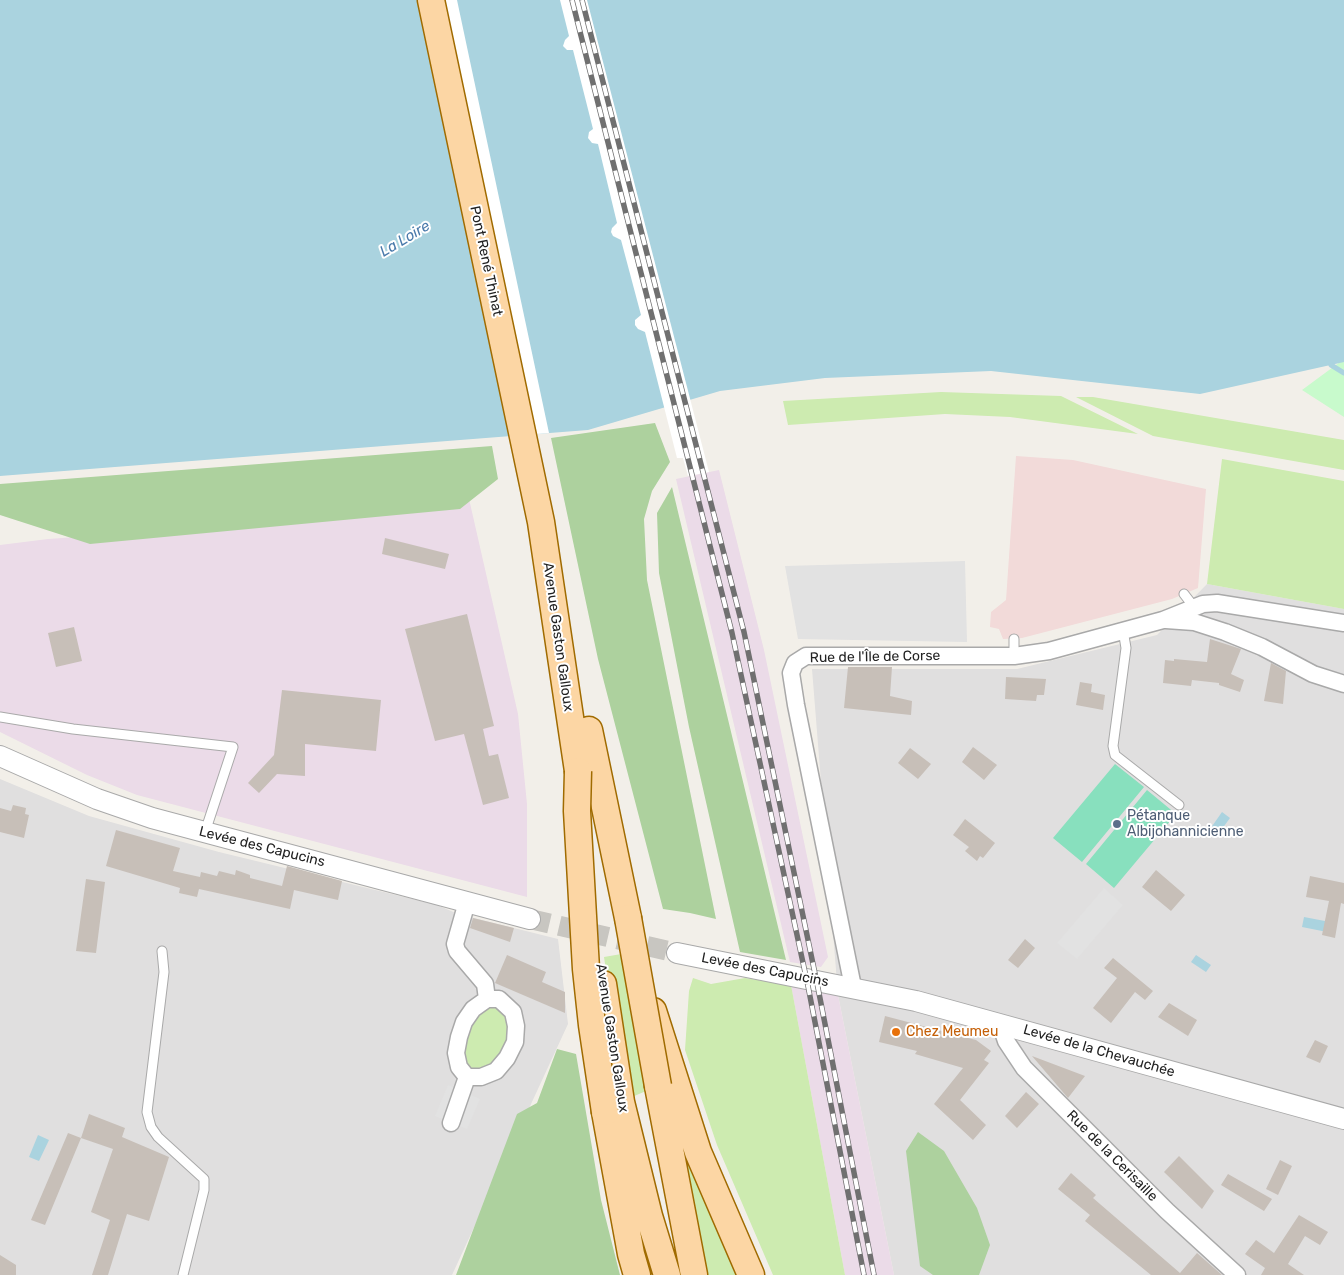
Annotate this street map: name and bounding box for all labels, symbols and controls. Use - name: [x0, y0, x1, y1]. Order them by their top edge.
- street label: Pont René Thinat: [466, 204, 506, 318]
- water label: La Loire: [377, 217, 433, 261]
- street label: Avenue Gaston Galloux: [539, 561, 577, 713]
- street label: Rue de l'Île de Corse: [810, 647, 940, 667]
- place label: Pétanque Albijohannicienne: [1127, 808, 1243, 840]
- marker: Pétanque Albijohannicienne: [1111, 818, 1123, 830]
- street label: Levée des Capucins: [197, 823, 327, 871]
- street label: Levée des Capucins: [700, 949, 830, 991]
- street label: Avenue Gaston Galloux: [592, 962, 632, 1114]
- street label: Levée de la Chevauchée: [1021, 1021, 1177, 1081]
- place label: Chez Meumeu: [906, 1024, 998, 1040]
- marker: Chez Meumeu: [890, 1026, 902, 1038]
- street label: Rue de la Cerisaille: [1063, 1107, 1161, 1205]

